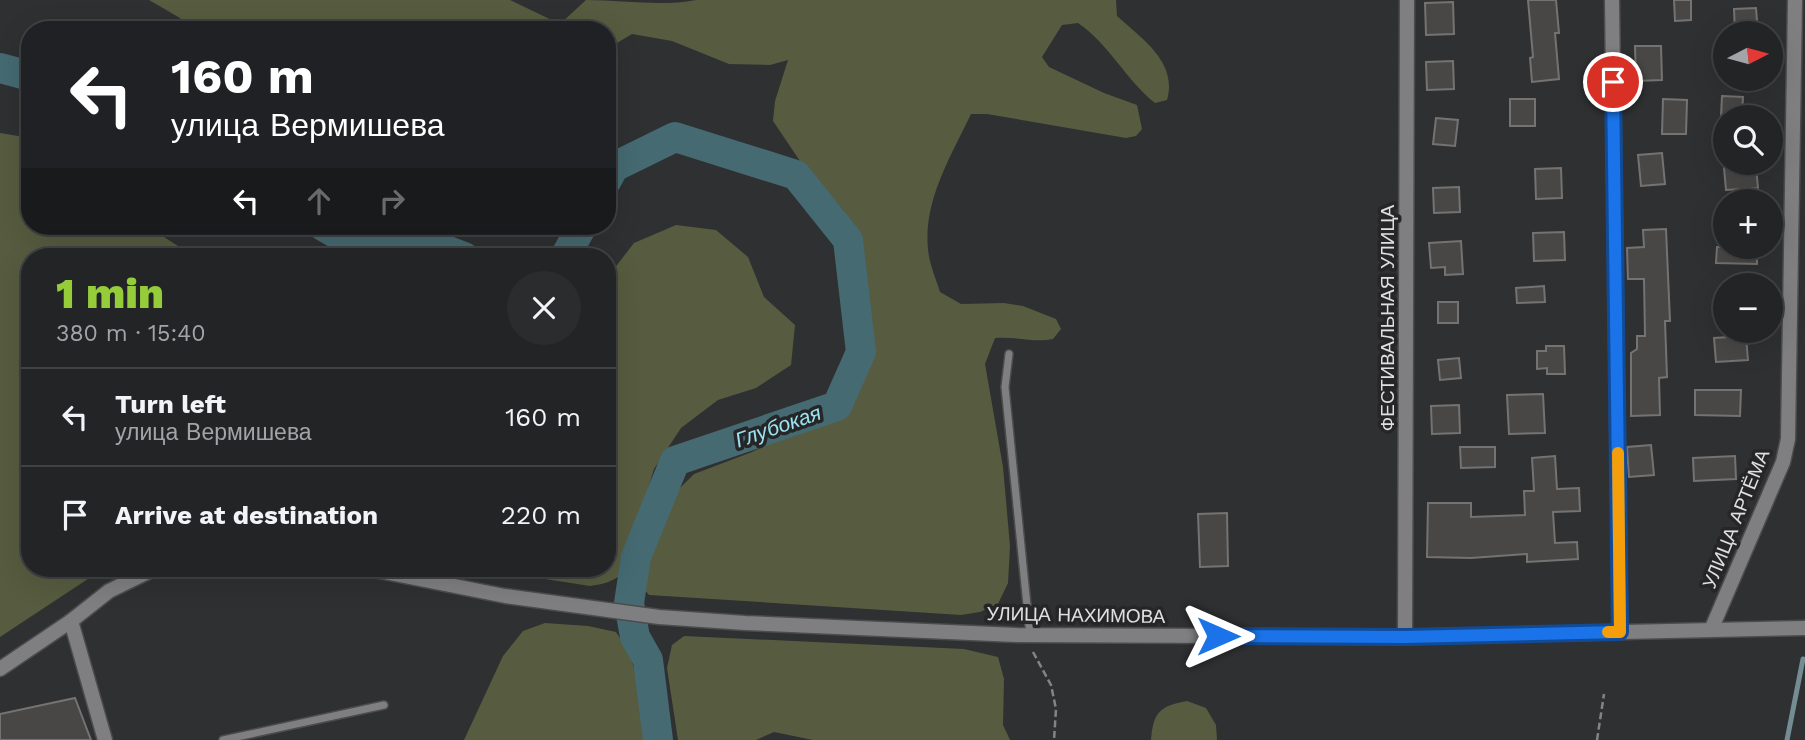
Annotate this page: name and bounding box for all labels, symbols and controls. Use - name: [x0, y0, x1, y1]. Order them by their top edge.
- north arrow: [1713, 21, 1783, 91]
- map controls: [1713, 21, 1783, 343]
- text: 160 m: [171, 47, 314, 105]
- icon: left: [56, 49, 147, 140]
- pin: [1583, 52, 1643, 112]
- icon: arrive: [1594, 63, 1632, 101]
- button: search: [1713, 105, 1783, 175]
- text: улица Вермишева: [171, 106, 445, 144]
- icon: left: [227, 182, 265, 220]
- icon: ahead: [300, 182, 338, 220]
- icon: right: [373, 182, 411, 220]
- button: +: [1713, 189, 1783, 259]
- street label: ФЕСТИВАЛЬНАЯ УЛИЦА: [1376, 204, 1399, 431]
- text: 1 min: [56, 269, 164, 318]
- button: close: [507, 271, 581, 345]
- button: −: [1713, 273, 1783, 343]
- text: 380 m · 15:40: [56, 320, 206, 347]
- text: Turn left: [115, 389, 226, 419]
- icon: left: [56, 398, 94, 436]
- water label: Глубокая: [732, 400, 824, 452]
- text: 160 m: [505, 402, 581, 432]
- text: улица Вермишева: [115, 419, 312, 446]
- street label: УЛИЦА АРТЁМА: [1698, 446, 1775, 592]
- icon: arrive: [56, 496, 94, 534]
- text: Arrive at destination: [115, 500, 378, 530]
- text: 220 m: [501, 500, 581, 530]
- position arrow: [1181, 599, 1255, 673]
- street label: УЛИЦА НАХИМОВА: [986, 602, 1166, 628]

